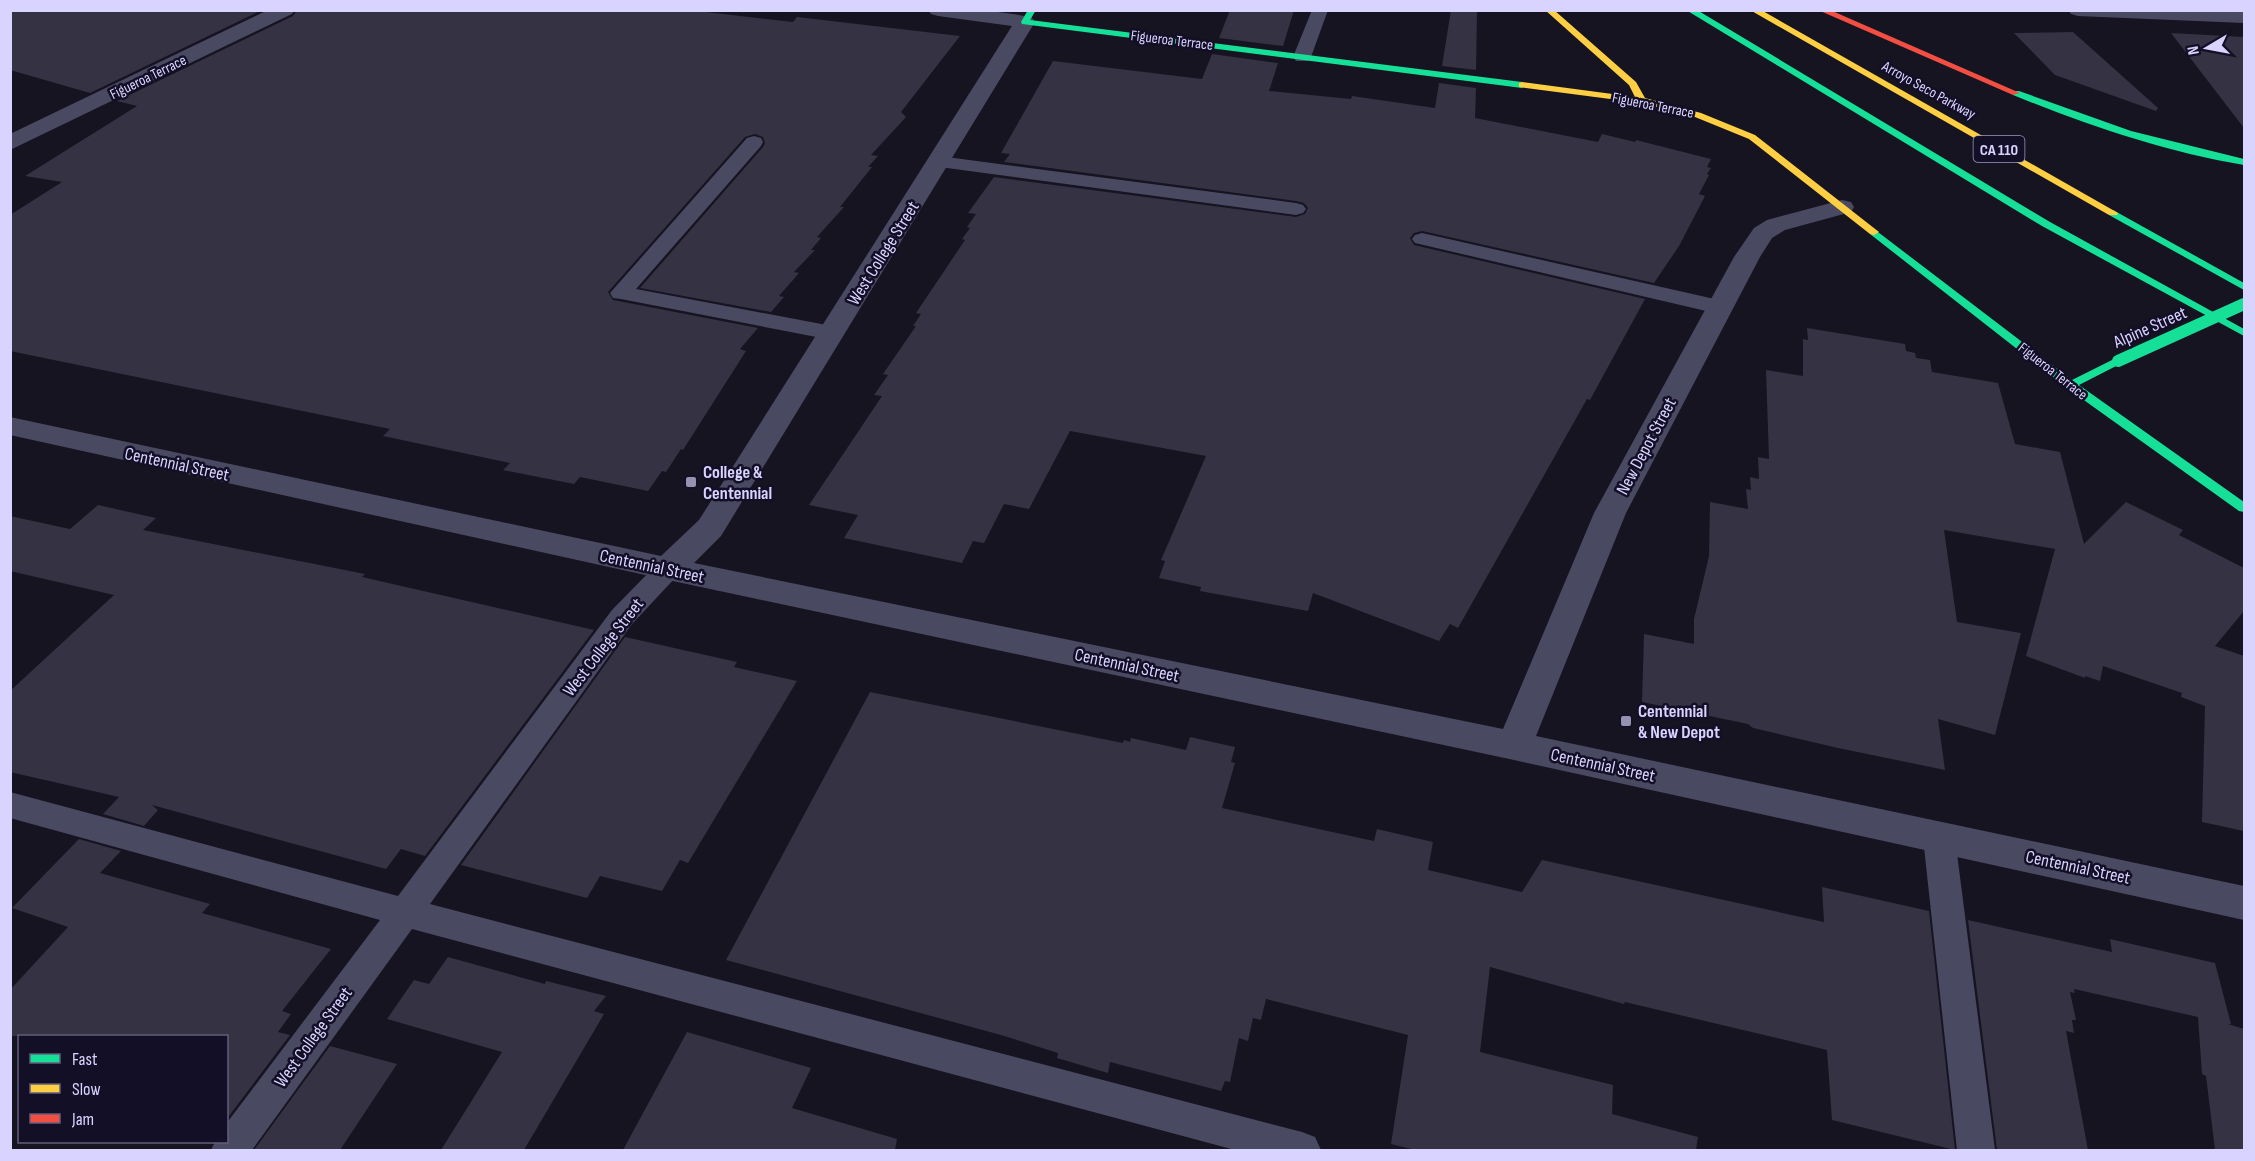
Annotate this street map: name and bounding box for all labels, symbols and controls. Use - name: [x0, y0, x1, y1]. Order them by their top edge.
- north arrow: [2177, 18, 2237, 78]
- street label: Figueroa Terrace: [1130, 26, 1214, 55]
- text: N: [2184, 44, 2204, 56]
- street label: Figueroa Terrace: [107, 51, 190, 104]
- street label: Arroyo Seco Parkway: [1878, 56, 1979, 124]
- street label: Figueroa Terrace: [1611, 88, 1695, 123]
- road number: CA 110: [1974, 136, 2024, 162]
- street label: West College Street: [843, 197, 924, 309]
- street label: Alpine Street: [2109, 302, 2191, 353]
- street label: Figueroa Terrace: [2014, 338, 2091, 404]
- street label: New Depot Street: [1612, 394, 1681, 498]
- street label: Centennial Street: [123, 443, 231, 486]
- place label: College & Centennial: [703, 462, 772, 504]
- marker: College & Centennial: [684, 475, 698, 489]
- street label: Centennial Street: [598, 545, 706, 588]
- street label: West College Street: [559, 594, 648, 701]
- street label: Centennial Street: [1073, 644, 1181, 687]
- place label: Centennial & New Depot: [1638, 701, 1720, 743]
- marker: Centennial & New Depot: [1619, 714, 1633, 728]
- street label: Centennial Street: [1549, 744, 1657, 787]
- street label: Centennial Street: [2024, 846, 2132, 889]
- street label: West College Street: [270, 983, 357, 1091]
- legend: [18, 1035, 228, 1143]
- text: Fast: [72, 1049, 98, 1070]
- text: Slow: [72, 1079, 101, 1100]
- text: Jam: [71, 1109, 94, 1130]

